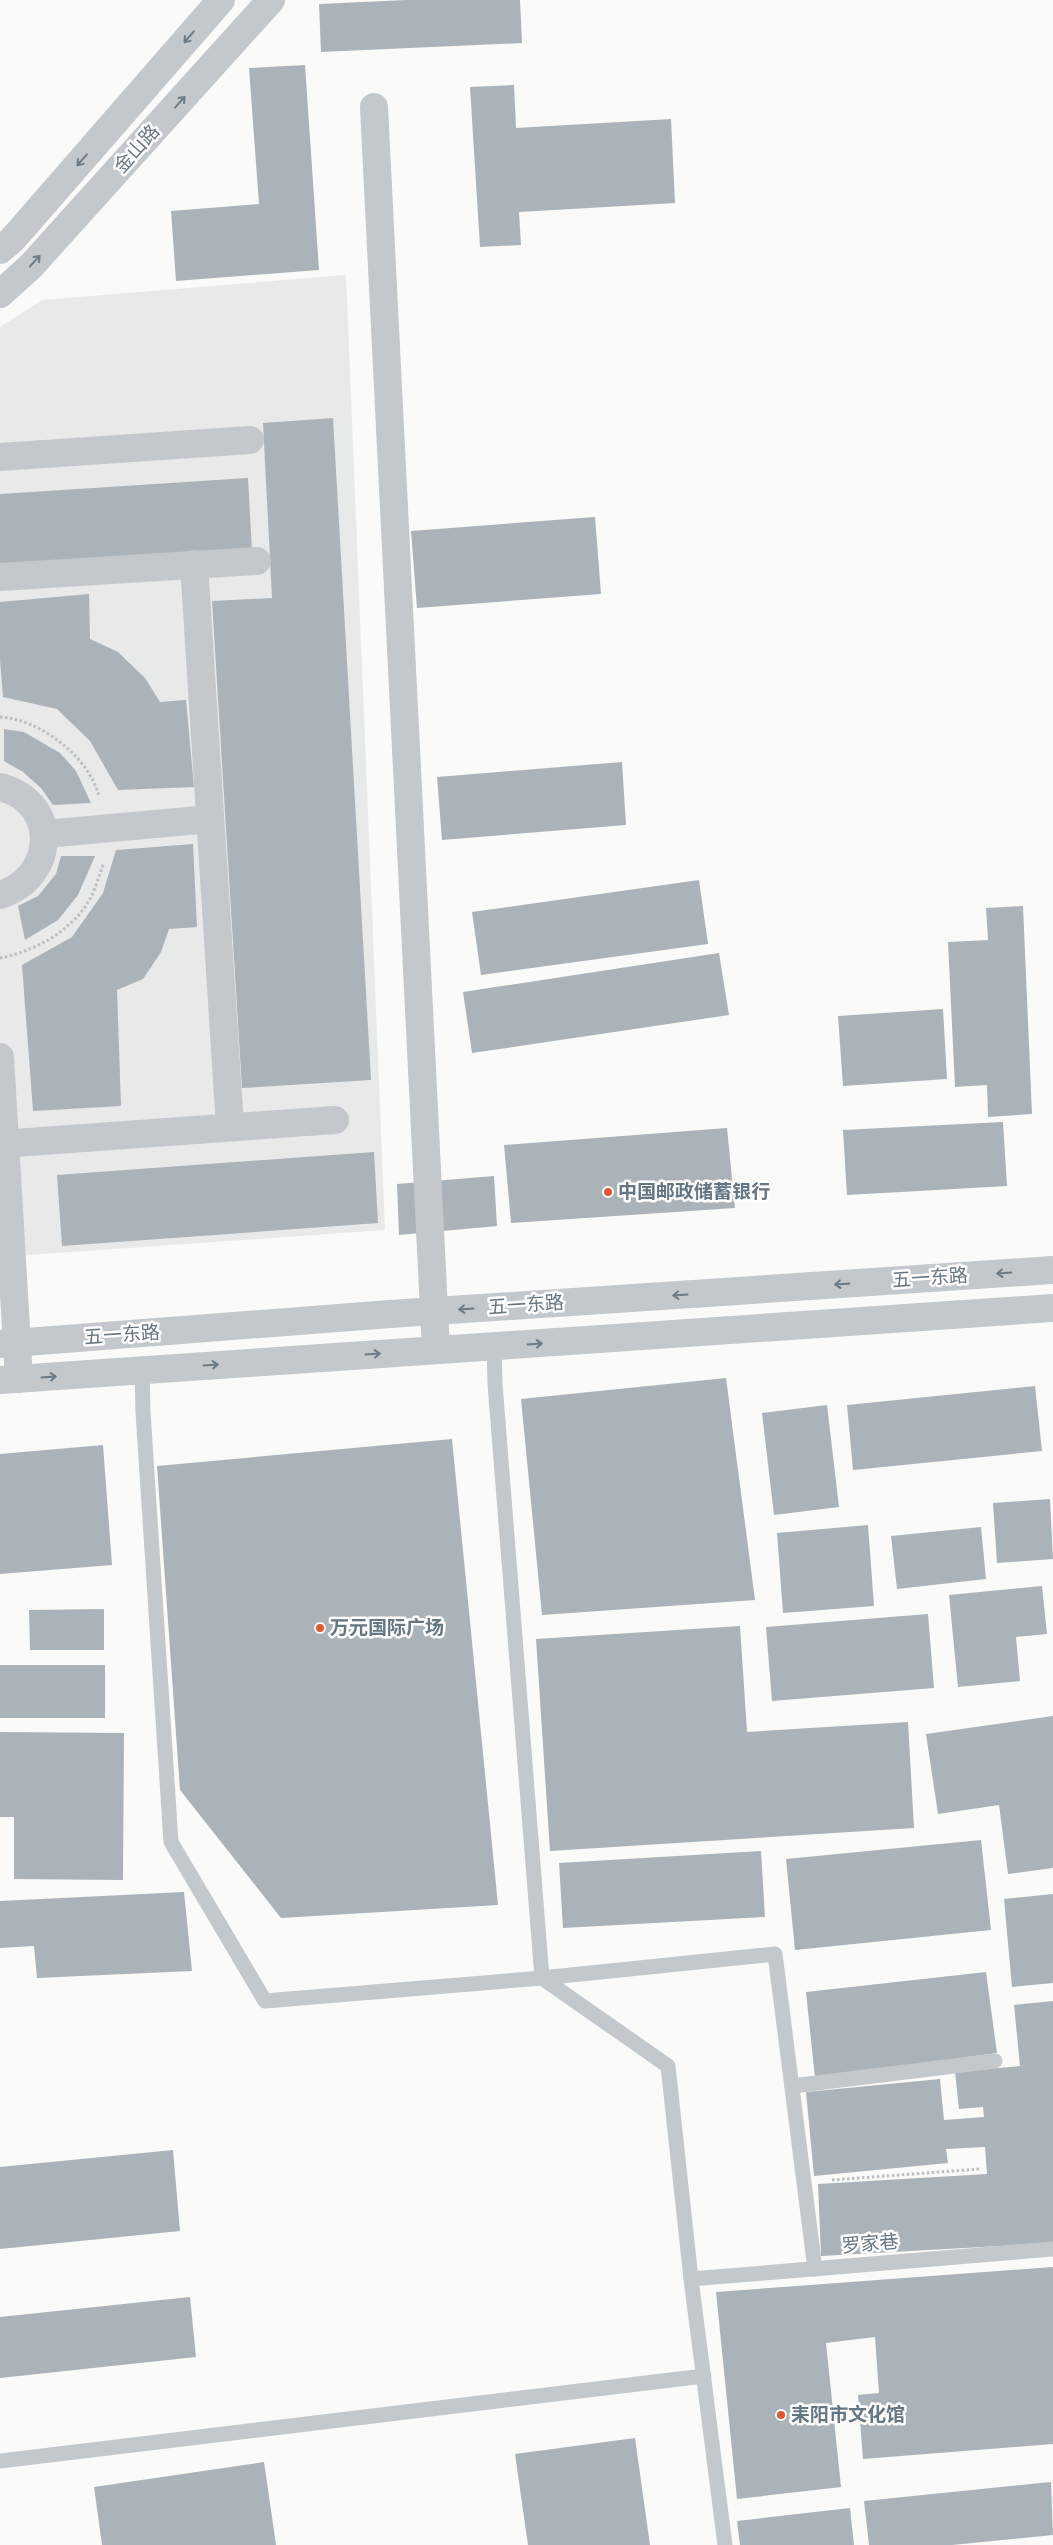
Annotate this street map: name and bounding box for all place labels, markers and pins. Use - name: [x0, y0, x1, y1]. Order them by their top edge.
- place label: 中国邮政储蓄银行: [618, 1181, 770, 1203]
- marker: 中国邮政储蓄银行: [602, 1186, 614, 1198]
- place label: 万元国际广场: [330, 1617, 444, 1639]
- marker: 万元国际广场: [314, 1622, 326, 1634]
- place label: 耒阳市文化馆: [791, 2404, 905, 2426]
- marker: 耒阳市文化馆: [775, 2409, 787, 2421]

